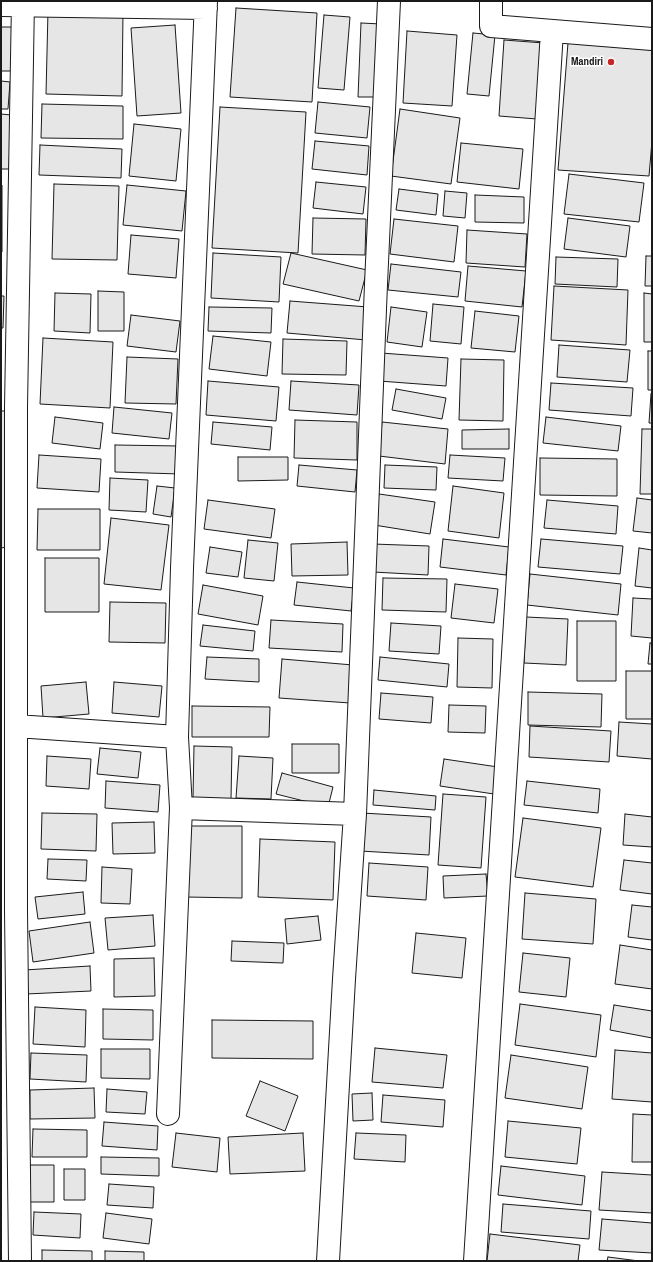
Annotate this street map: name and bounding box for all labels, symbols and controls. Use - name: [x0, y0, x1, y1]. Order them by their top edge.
- place label: Mandiri: [571, 55, 603, 69]
- marker: Mandiri: [606, 57, 616, 67]

